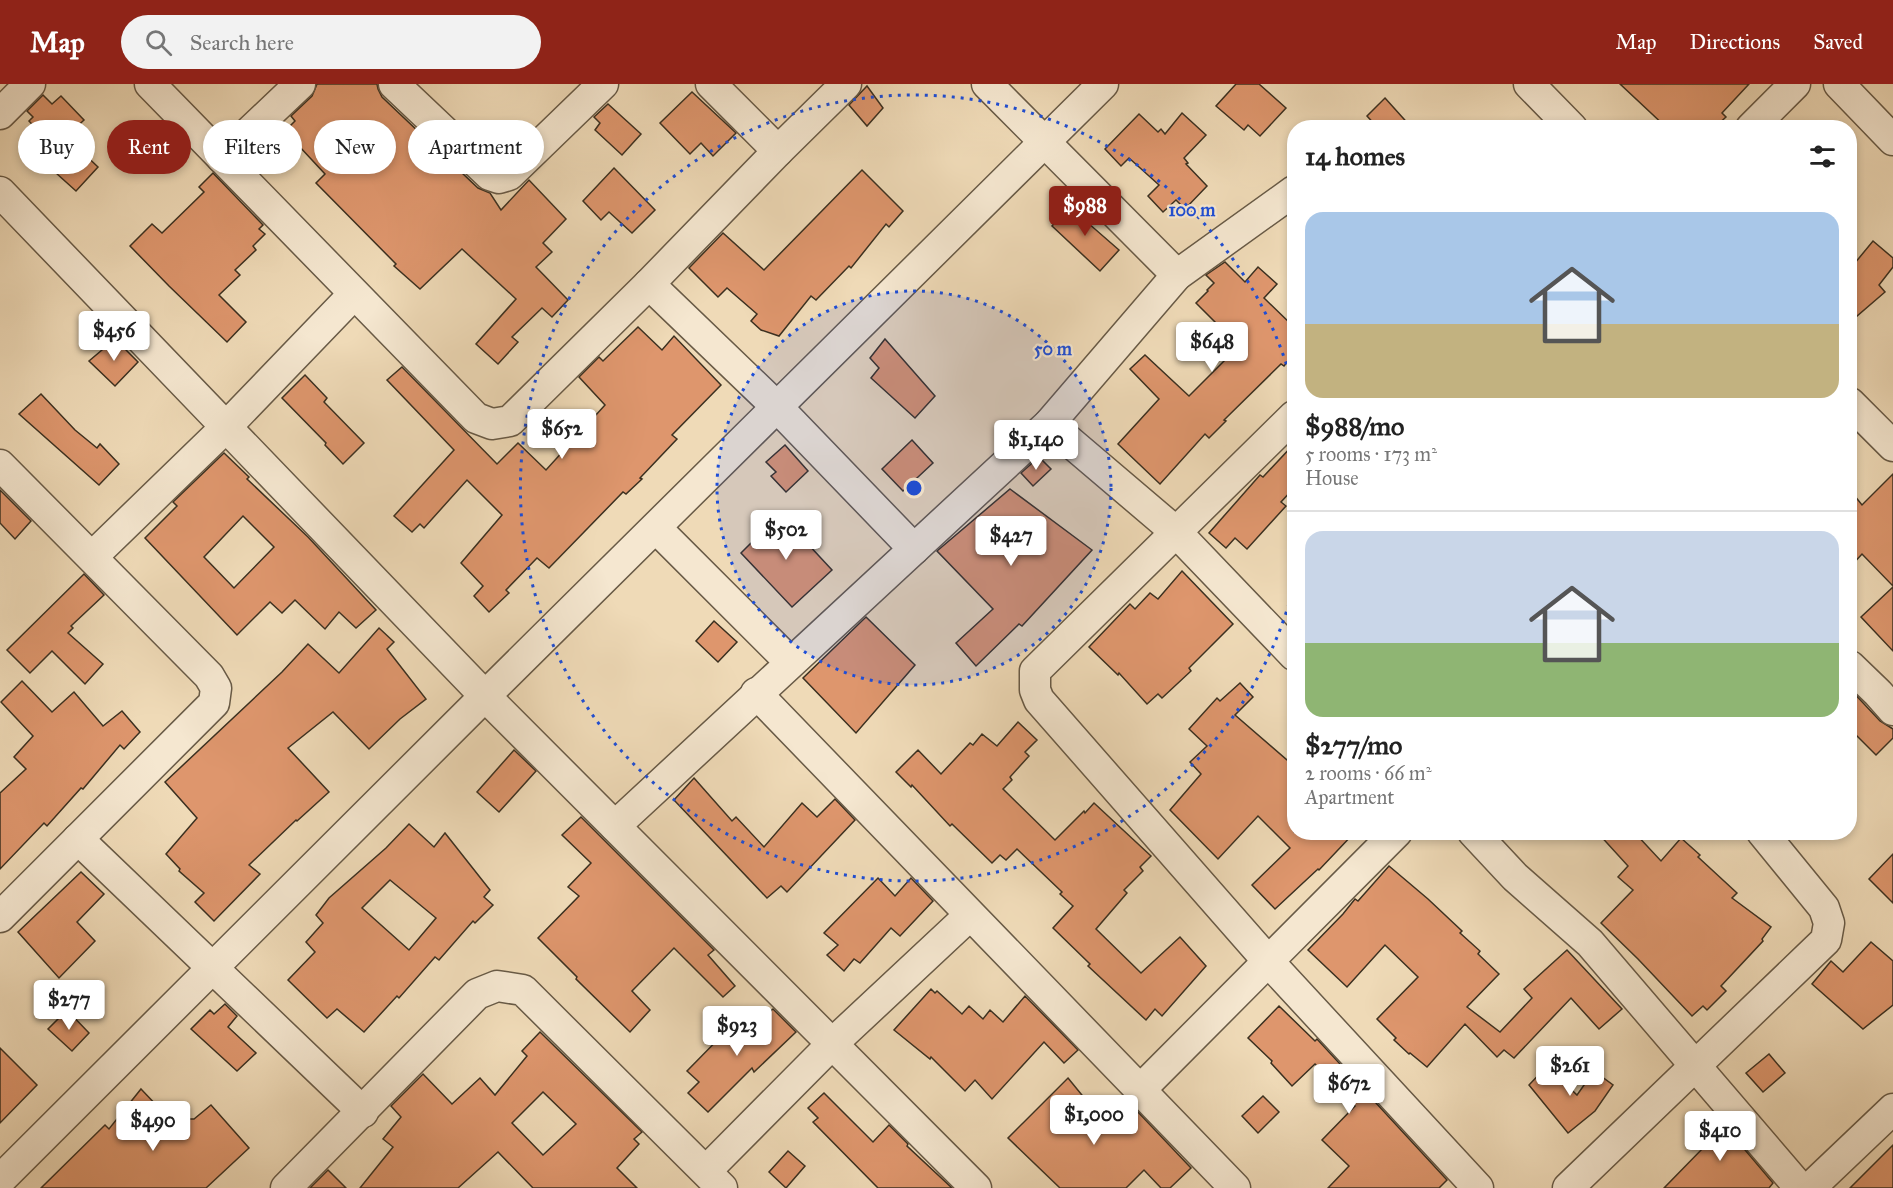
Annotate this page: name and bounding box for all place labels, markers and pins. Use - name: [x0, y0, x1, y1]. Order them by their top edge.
- pin: $988: [1049, 186, 1121, 237]
- pin: $456: [78, 311, 150, 362]
- pin: $648: [1176, 322, 1248, 373]
- pin: $652: [526, 409, 598, 460]
- pin: $1,140: [987, 420, 1085, 471]
- centre of rings: [904, 478, 924, 498]
- pin: $502: [750, 510, 822, 561]
- pin: $427: [975, 516, 1047, 567]
- pin: $277: [33, 980, 105, 1031]
- pin: $923: [701, 1006, 773, 1057]
- pin: $261: [1534, 1046, 1606, 1097]
- pin: $672: [1313, 1064, 1385, 1115]
- pin: $1,000: [1045, 1095, 1143, 1146]
- pin: $490: [117, 1101, 189, 1152]
- pin: $410: [1684, 1111, 1756, 1162]

